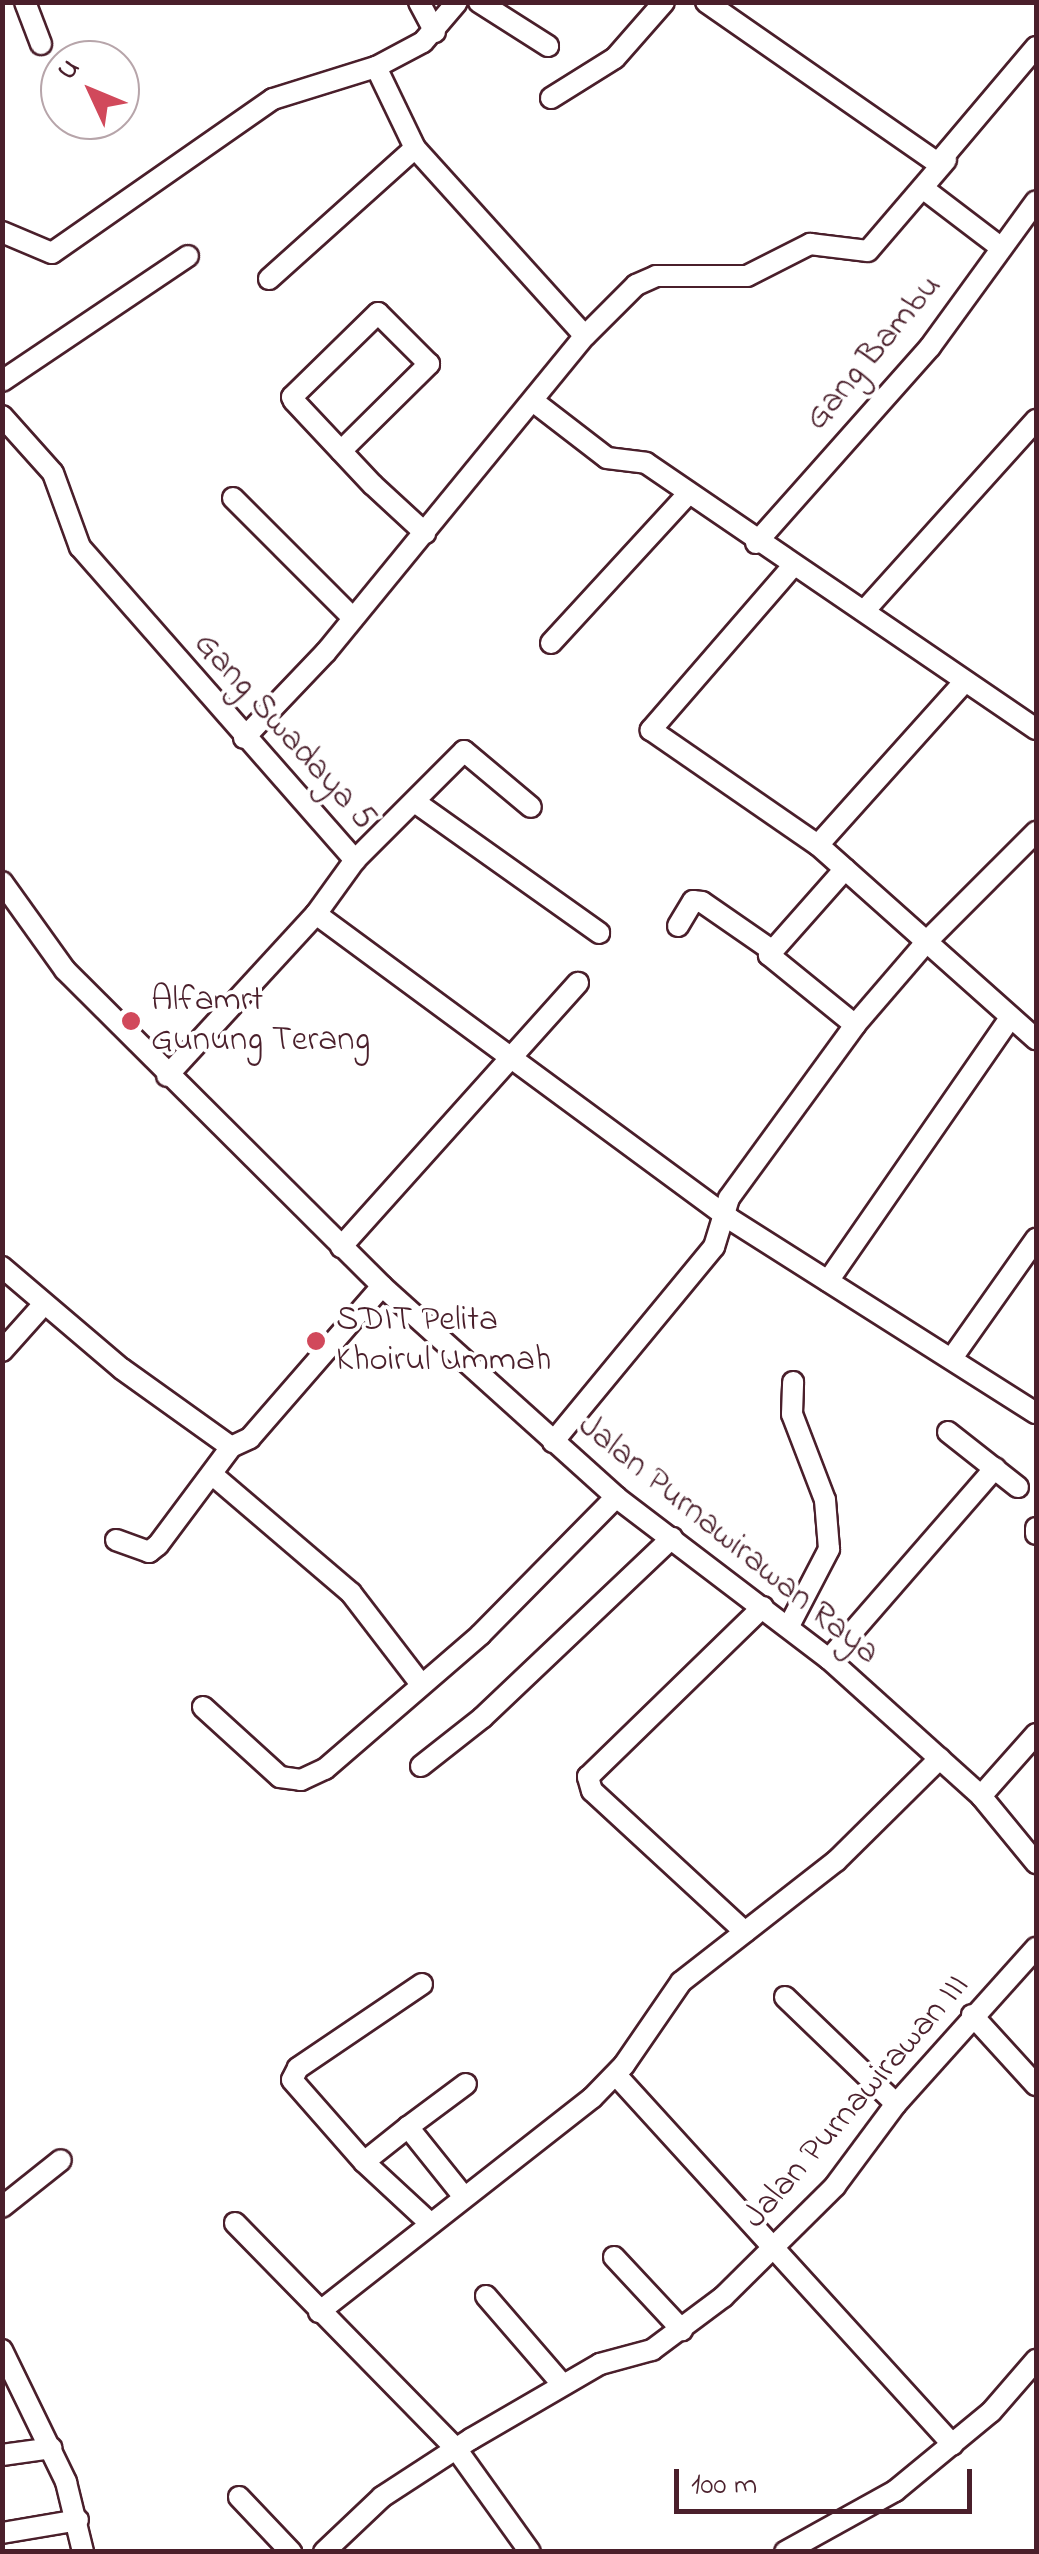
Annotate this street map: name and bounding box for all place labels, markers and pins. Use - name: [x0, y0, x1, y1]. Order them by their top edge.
- place label: Alfamrt Gunung Terang: [151, 980, 370, 1062]
- marker: Alfamrt Gunung Terang: [120, 1010, 142, 1032]
- place label: SDIT Pelita Khoirul Ummah: [336, 1300, 551, 1382]
- marker: SDIT Pelita Khoirul Ummah: [305, 1330, 327, 1352]

